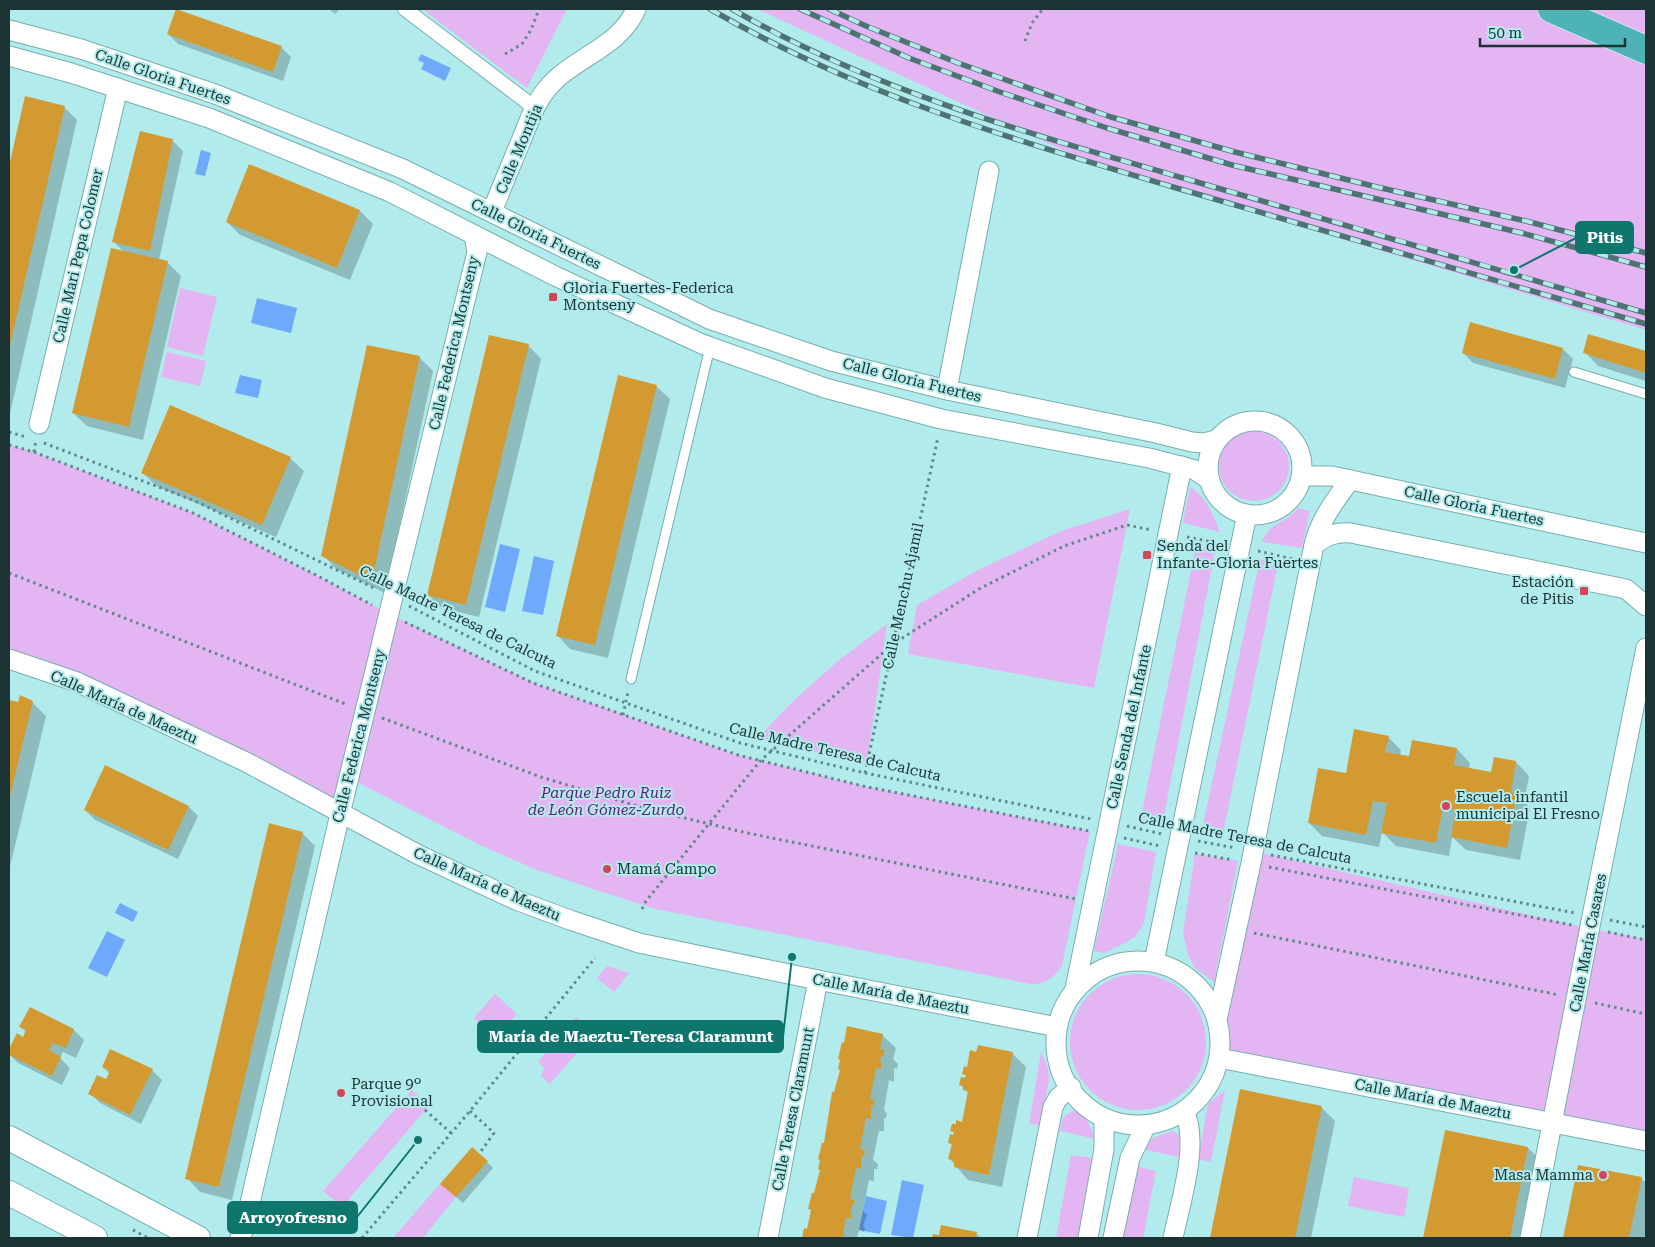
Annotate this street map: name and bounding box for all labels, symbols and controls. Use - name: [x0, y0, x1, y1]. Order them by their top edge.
- scale bar: [1480, 15, 1625, 47]
- text: 50 m: [1488, 24, 1523, 42]
- street label: Calle Gloria Fuertes: [93, 45, 233, 109]
- street label: Calle Montija: [492, 101, 546, 197]
- street label: Calle Mari Pepa Colomer: [49, 167, 107, 345]
- street label: Calle Gloria Fuertes: [468, 195, 604, 273]
- callout: Pitis: [1576, 222, 1633, 253]
- text: Pitis: [1587, 228, 1623, 247]
- street label: Calle Federica Montseny: [425, 254, 483, 432]
- place label: Gloria Fuertes-Federica Montseny: [563, 279, 734, 314]
- marker: Gloria Fuertes-Federica Montseny: [547, 291, 559, 303]
- street label: Calle Gloria Fuertes: [841, 354, 983, 406]
- street label: Calle Gloria Fuertes: [1403, 482, 1545, 530]
- street label: Calle Menchu Ajamil: [879, 521, 927, 671]
- place label: Senda del Infante-Gloria Fuertes: [1157, 537, 1318, 572]
- marker: Senda del Infante-Gloria Fuertes: [1141, 549, 1153, 561]
- street label: Calle Madre Teresa de Calcuta: [357, 561, 559, 673]
- place label: Estación de Pitis: [1512, 573, 1574, 608]
- marker: Estación de Pitis: [1578, 585, 1590, 597]
- street label: Calle Senda del Infante: [1103, 643, 1155, 811]
- street label: Calle Federica Montseny: [329, 647, 389, 825]
- street label: Calle María de Maeztu: [48, 666, 201, 748]
- street label: Calle Madre Teresa de Calcuta: [727, 719, 943, 785]
- park label: Parque Pedro Ruiz de León Gómez-Zurdo: [528, 784, 685, 819]
- place label: Escuela infantil municipal El Fresno: [1456, 788, 1600, 823]
- marker: Escuela infantil municipal El Fresno: [1440, 800, 1452, 812]
- street label: Calle Madre Teresa de Calcuta: [1137, 808, 1353, 868]
- street label: Calle María de Maeztu: [411, 843, 564, 925]
- place label: Mamá Campo: [617, 860, 716, 878]
- marker: Mamá Campo: [601, 863, 613, 875]
- street label: Calle María Casares: [1566, 872, 1610, 1014]
- street label: Calle María de Maeztu: [811, 970, 972, 1018]
- callout: María de Maeztu-Teresa Claramunt: [478, 1021, 783, 1052]
- street label: Calle Teresa Claramunt: [768, 1025, 818, 1192]
- text: María de Maeztu-Teresa Claramunt: [488, 1027, 774, 1046]
- place label: Parque 9º Provisional: [351, 1075, 433, 1110]
- street label: Calle María de Maeztu: [1353, 1075, 1514, 1123]
- marker: Parque 9º Provisional: [335, 1087, 347, 1099]
- place label: Masa Mamma: [1494, 1166, 1593, 1184]
- marker: Masa Mamma: [1597, 1169, 1609, 1181]
- callout: Arroyofresno: [228, 1202, 357, 1233]
- text: Arroyofresno: [239, 1208, 347, 1227]

